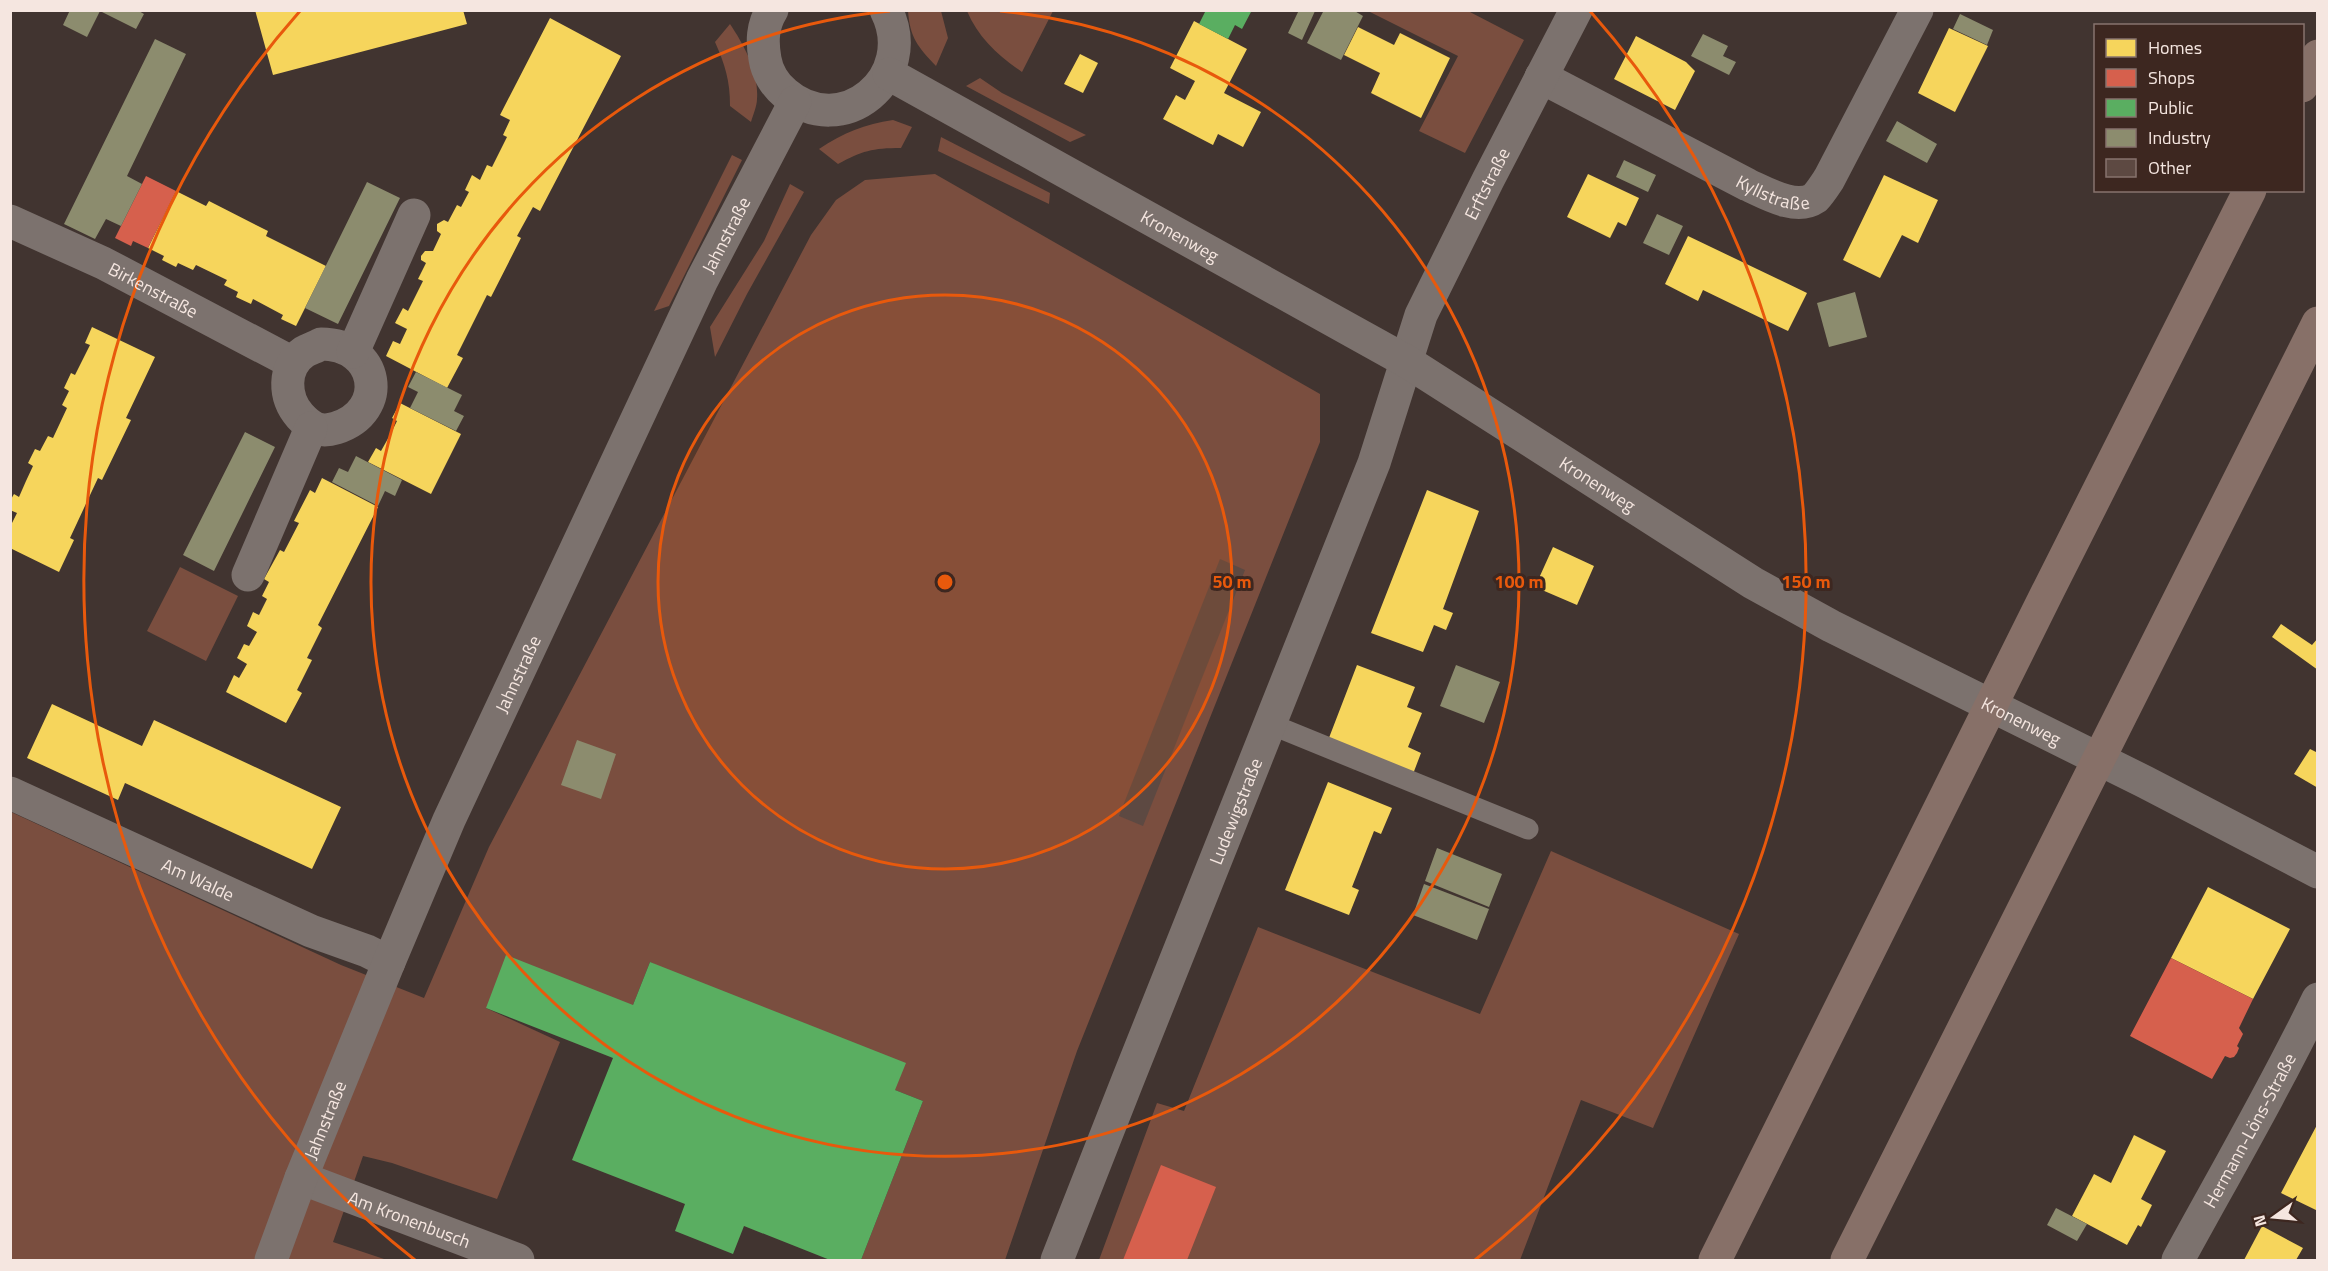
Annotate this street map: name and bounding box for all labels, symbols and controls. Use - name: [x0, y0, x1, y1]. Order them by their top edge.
- legend: [2094, 24, 2304, 192]
- text: Homes: [2148, 34, 2202, 61]
- text: Shops: [2148, 64, 2195, 91]
- text: Public: [2148, 94, 2194, 121]
- text: Industry: [2148, 124, 2211, 151]
- street label: Erftstraße: [1457, 143, 1516, 224]
- text: Other: [2148, 154, 2191, 181]
- street label: Kyllstraße: [1731, 168, 1812, 216]
- street label: Jahnstraße: [694, 192, 757, 278]
- street label: Kronenweg: [1136, 203, 1224, 268]
- street label: Birkenstraße: [104, 255, 203, 324]
- street label: Kronenweg: [1554, 449, 1641, 518]
- text: 50 m: [1212, 568, 1252, 595]
- text: 100 m: [1494, 568, 1544, 595]
- text: 150 m: [1781, 568, 1831, 595]
- centre of rings: [935, 572, 955, 592]
- street label: Jahnstraße: [488, 631, 547, 717]
- street label: Kronenweg: [1977, 689, 2066, 752]
- street label: Ludewigstraße: [1202, 754, 1269, 869]
- street label: Am Walde: [157, 851, 239, 908]
- street label: Hermann-Löns-Straße: [2196, 1048, 2302, 1213]
- street label: Jahnstraße: [296, 1076, 353, 1163]
- street label: Am Kronenbusch: [344, 1184, 475, 1254]
- north arrow: [2244, 1187, 2304, 1247]
- text: N: [2246, 1212, 2273, 1229]

